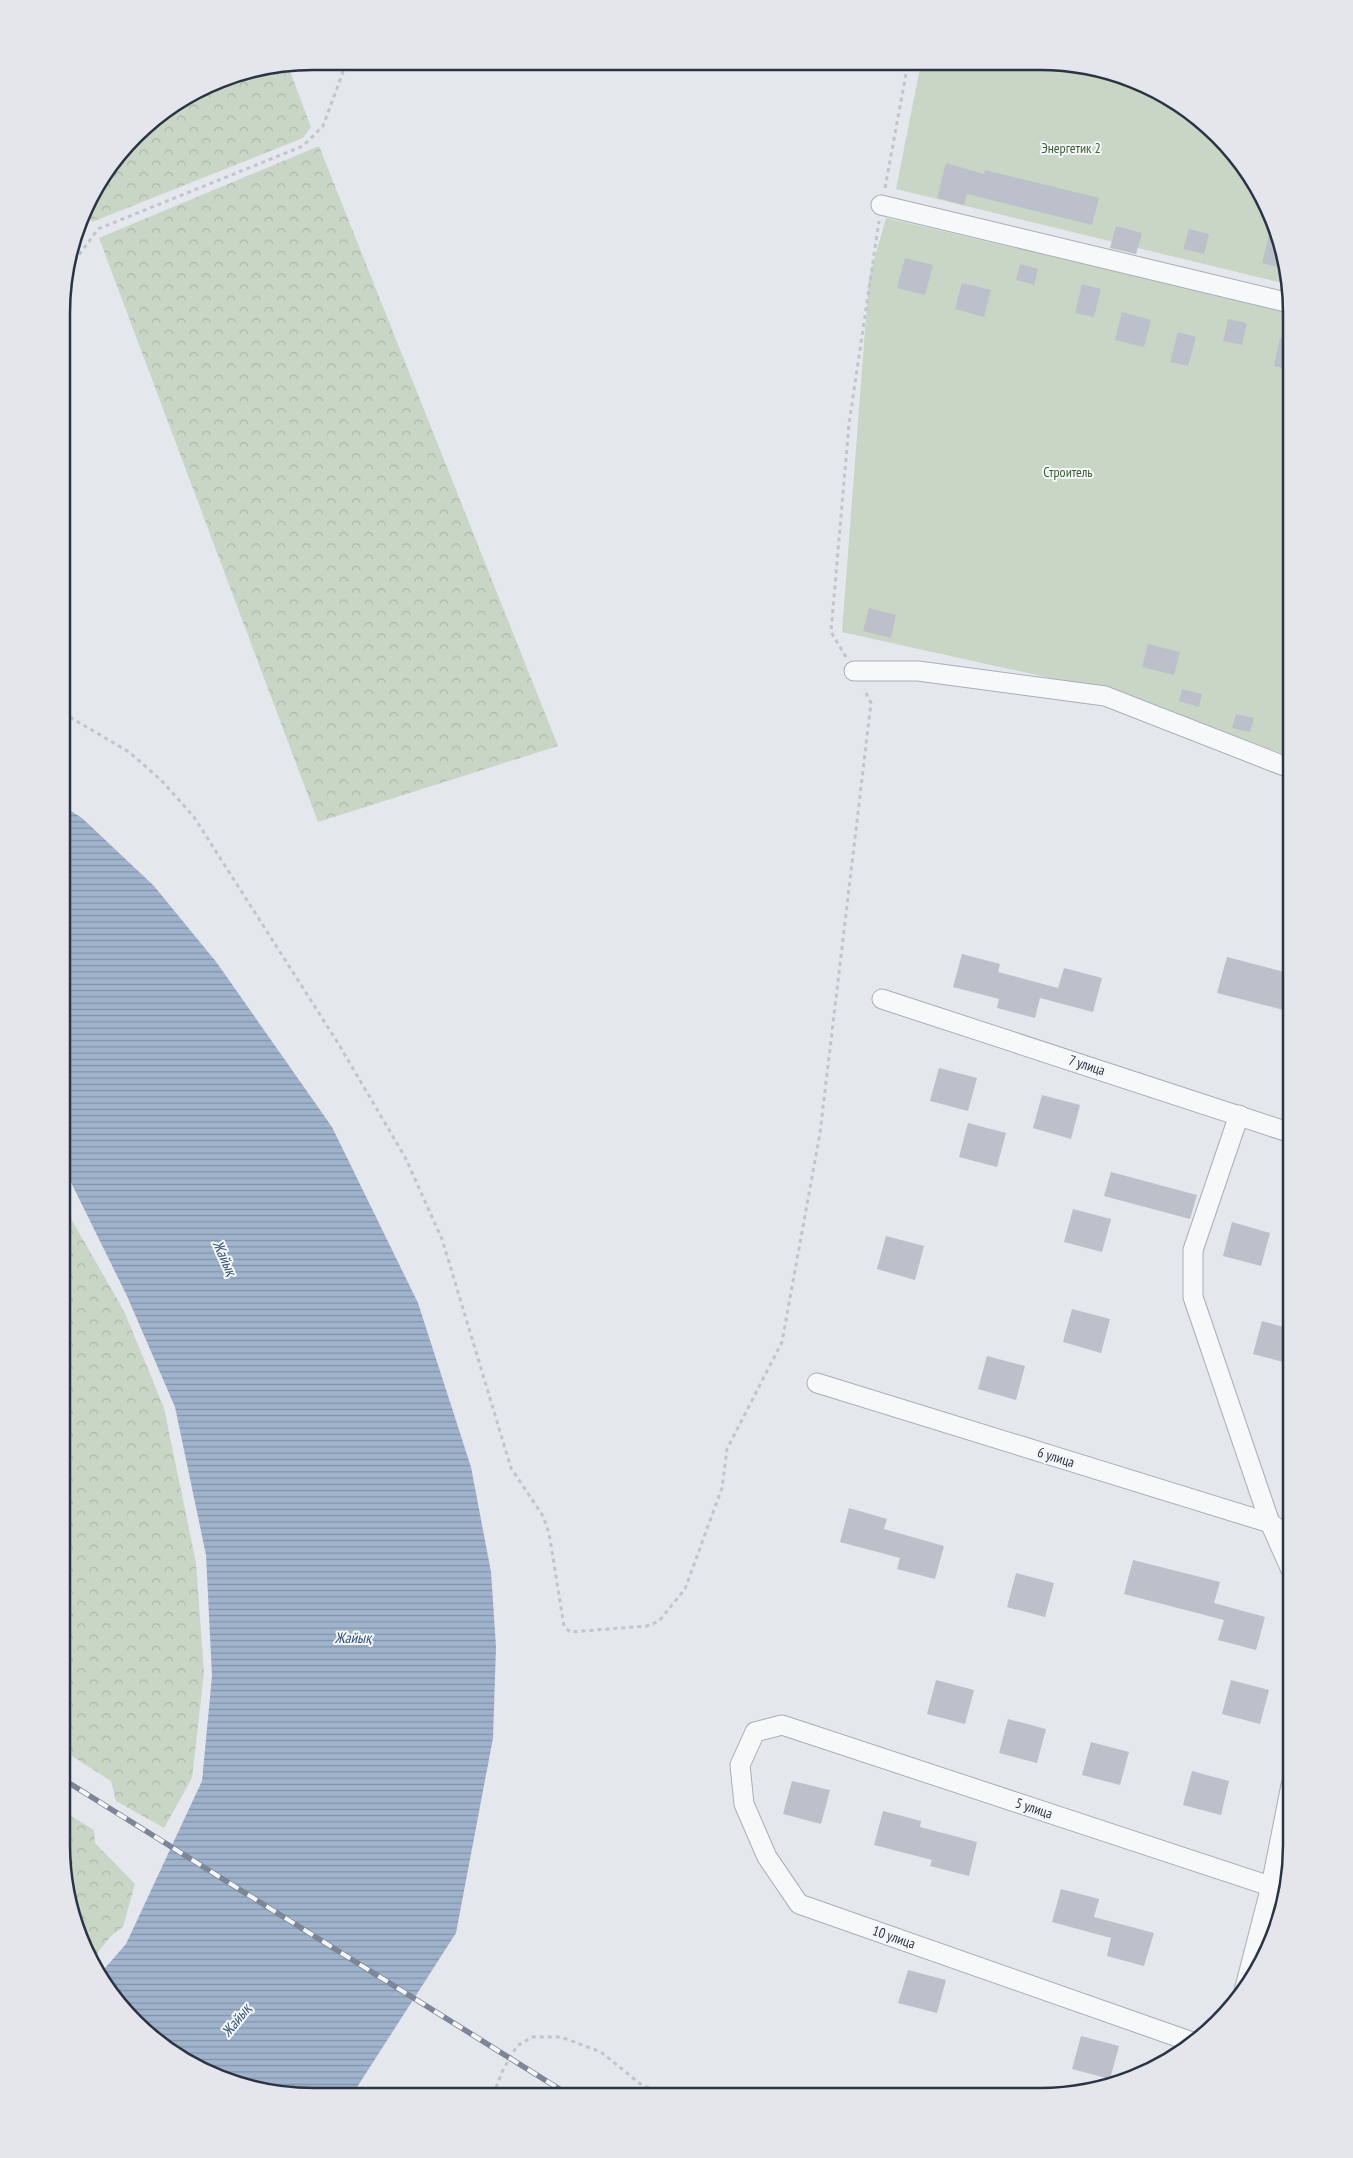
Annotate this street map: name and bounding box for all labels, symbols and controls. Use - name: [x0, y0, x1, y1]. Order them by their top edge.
- park label: Энергетик 2: [1041, 139, 1101, 157]
- park label: Строитель: [1043, 463, 1093, 481]
- street label: 7 улица: [1066, 1051, 1108, 1079]
- water label: Жайық: [208, 1236, 242, 1280]
- street label: 6 улица: [1035, 1443, 1077, 1471]
- water label: Жайық: [334, 1628, 373, 1647]
- street label: 5 улица: [1013, 1794, 1055, 1822]
- street label: 10 улица: [870, 1921, 918, 1953]
- water label: Жайық: [216, 1998, 256, 2041]

